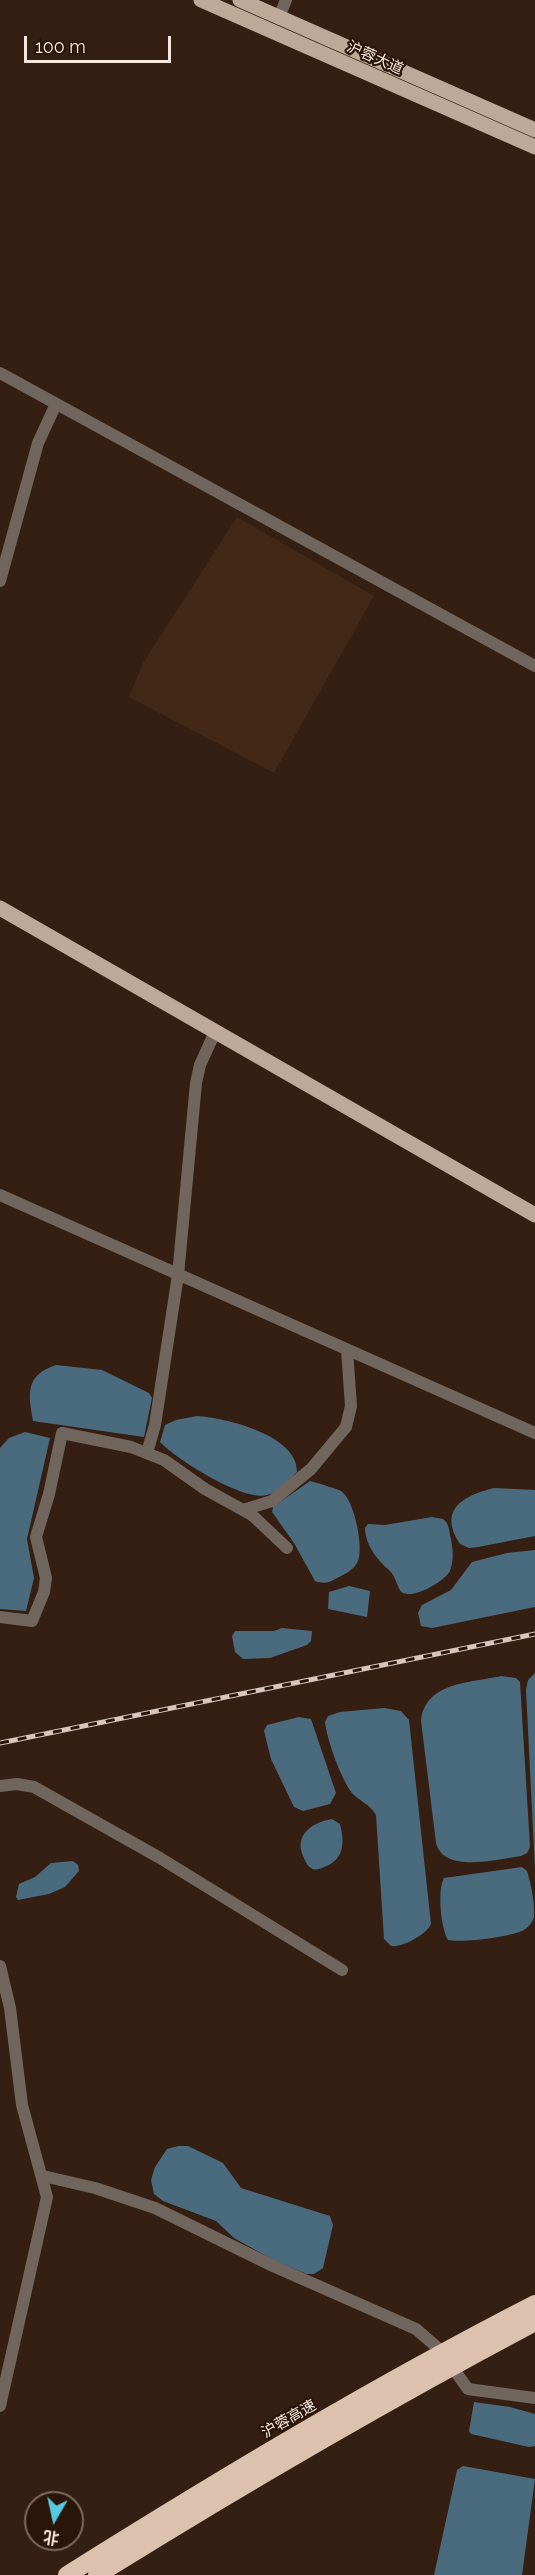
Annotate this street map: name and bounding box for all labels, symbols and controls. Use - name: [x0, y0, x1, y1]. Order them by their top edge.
- scale bar: [27, 24, 174, 62]
- text: 100 m: [35, 36, 86, 57]
- street label: 沪蓉大道: [344, 38, 406, 78]
- street label: 沪蓉高速: [259, 2396, 319, 2442]
- north arrow: [24, 2491, 84, 2551]
- text: 北: [42, 2527, 61, 2548]

